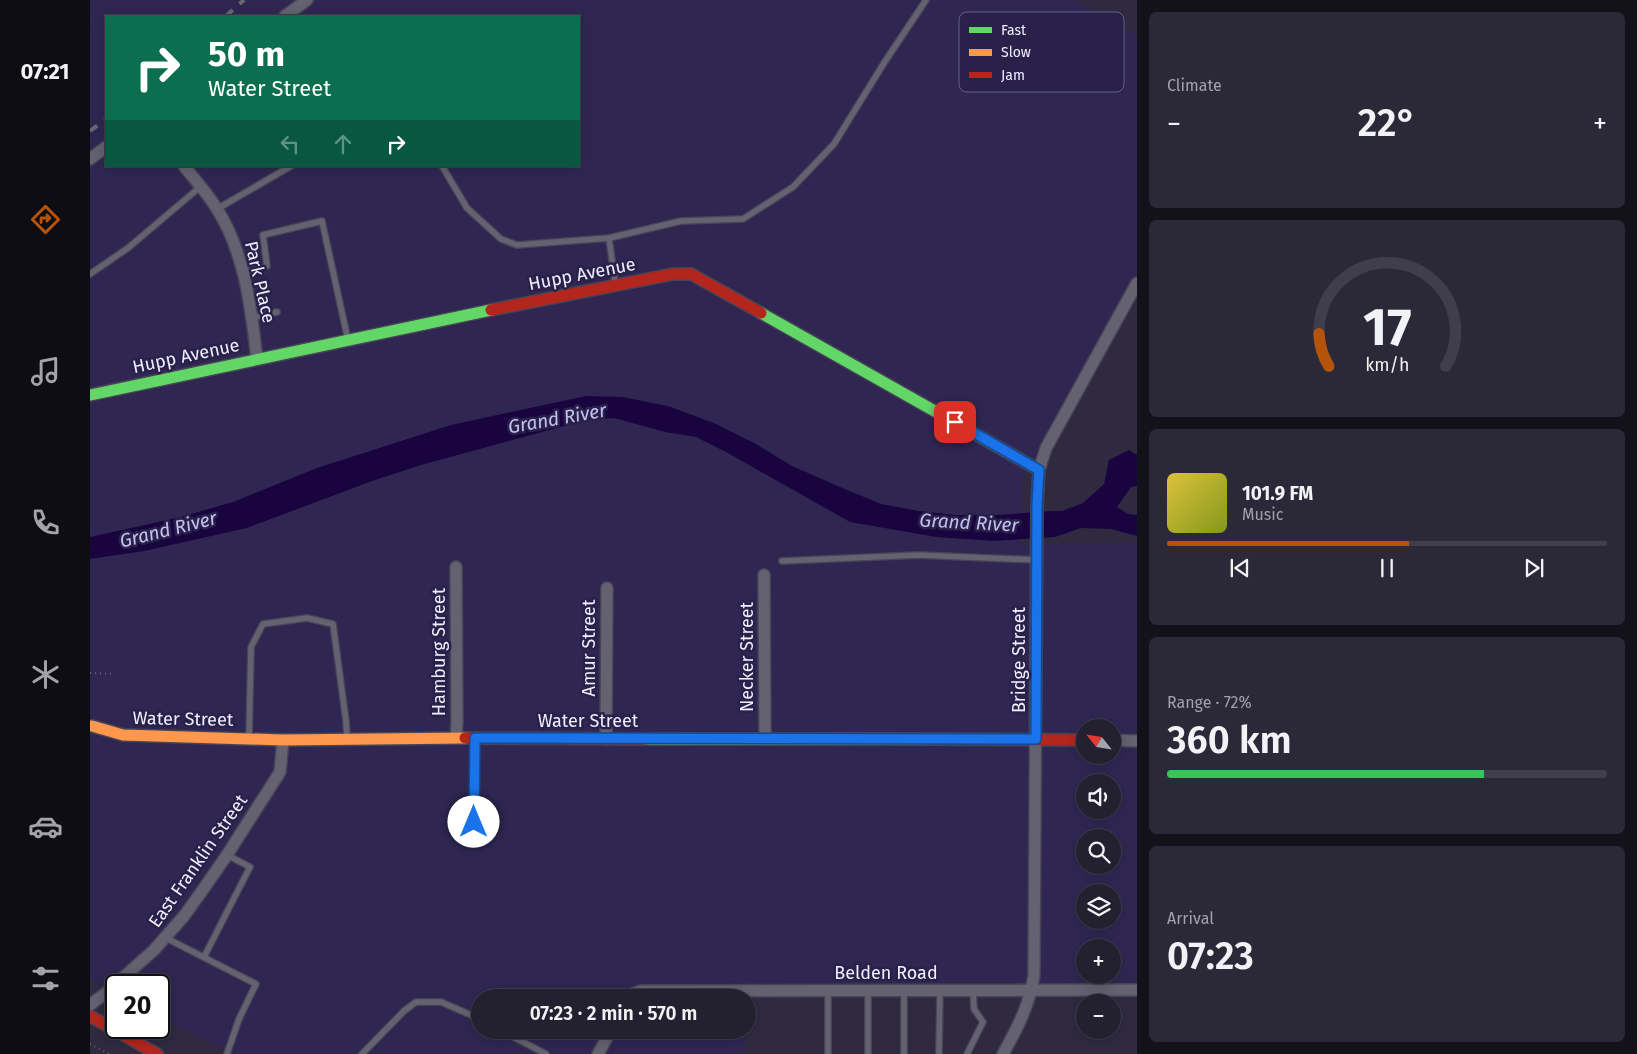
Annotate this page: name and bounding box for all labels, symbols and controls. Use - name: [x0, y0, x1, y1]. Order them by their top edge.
- legend: [959, 12, 1124, 92]
- text: Fast: [1001, 22, 1027, 39]
- text: 50 m: [208, 33, 285, 75]
- icon: right: [125, 35, 190, 100]
- text: Slow: [1001, 44, 1031, 61]
- text: 07:21: [20, 58, 70, 85]
- text: Jam: [1001, 67, 1025, 84]
- text: Water Street: [208, 75, 331, 102]
- text: Climate: [1167, 76, 1222, 95]
- text: 22°: [1358, 100, 1416, 146]
- text: −: [1167, 107, 1181, 140]
- text: +: [1593, 107, 1607, 140]
- icon: left: [276, 130, 304, 158]
- icon: ahead: [329, 130, 357, 158]
- icon: right: [382, 130, 410, 158]
- icon: directions: [28, 202, 63, 237]
- street label: Park Place: [240, 239, 280, 325]
- street label: Hupp Avenue: [527, 253, 637, 295]
- text: 17: [1363, 296, 1411, 359]
- street label: Hupp Avenue: [131, 334, 241, 378]
- icon: music: [28, 354, 63, 389]
- text: km/h: [1365, 354, 1409, 376]
- water label: Grand River: [506, 398, 609, 438]
- pin: [934, 401, 976, 443]
- icon: arrive: [941, 408, 969, 436]
- text: 101.9 FM: [1242, 482, 1313, 505]
- icon: phone: [28, 505, 63, 540]
- text: Music: [1242, 505, 1283, 524]
- water label: Grand River: [117, 506, 220, 553]
- water label: Grand River: [919, 508, 1020, 537]
- icon: previous: [1226, 554, 1254, 582]
- icon: pause: [1373, 554, 1401, 582]
- icon: next: [1520, 554, 1548, 582]
- street label: Hamburg Street: [428, 587, 450, 716]
- street label: Amur Street: [578, 599, 600, 696]
- street label: Necker Street: [736, 601, 758, 712]
- street label: Bridge Street: [1008, 606, 1030, 713]
- icon: climate: [28, 657, 63, 692]
- text: Range · 72%: [1167, 693, 1252, 712]
- street label: Water Street: [132, 707, 234, 731]
- street label: Water Street: [538, 710, 639, 732]
- text: 360 km: [1167, 717, 1292, 763]
- north arrow: [1076, 719, 1121, 764]
- map controls: [1076, 719, 1121, 1039]
- button: sound: [1076, 774, 1121, 819]
- street label: East Franklin Street: [144, 790, 252, 932]
- position arrow: [447, 795, 499, 847]
- icon: car: [28, 809, 63, 844]
- button: search: [1076, 829, 1121, 874]
- button: layers: [1076, 884, 1121, 929]
- text: Arrival: [1167, 909, 1214, 928]
- text: 07:23: [1167, 933, 1254, 979]
- button: +: [1076, 939, 1121, 984]
- icon: filters: [28, 961, 63, 996]
- street label: Belden Road: [834, 962, 938, 984]
- speed limit sign: 20: [105, 974, 170, 1039]
- button: −: [1076, 994, 1121, 1039]
- text: 07:23 · 2 min · 570 m: [530, 1002, 697, 1025]

